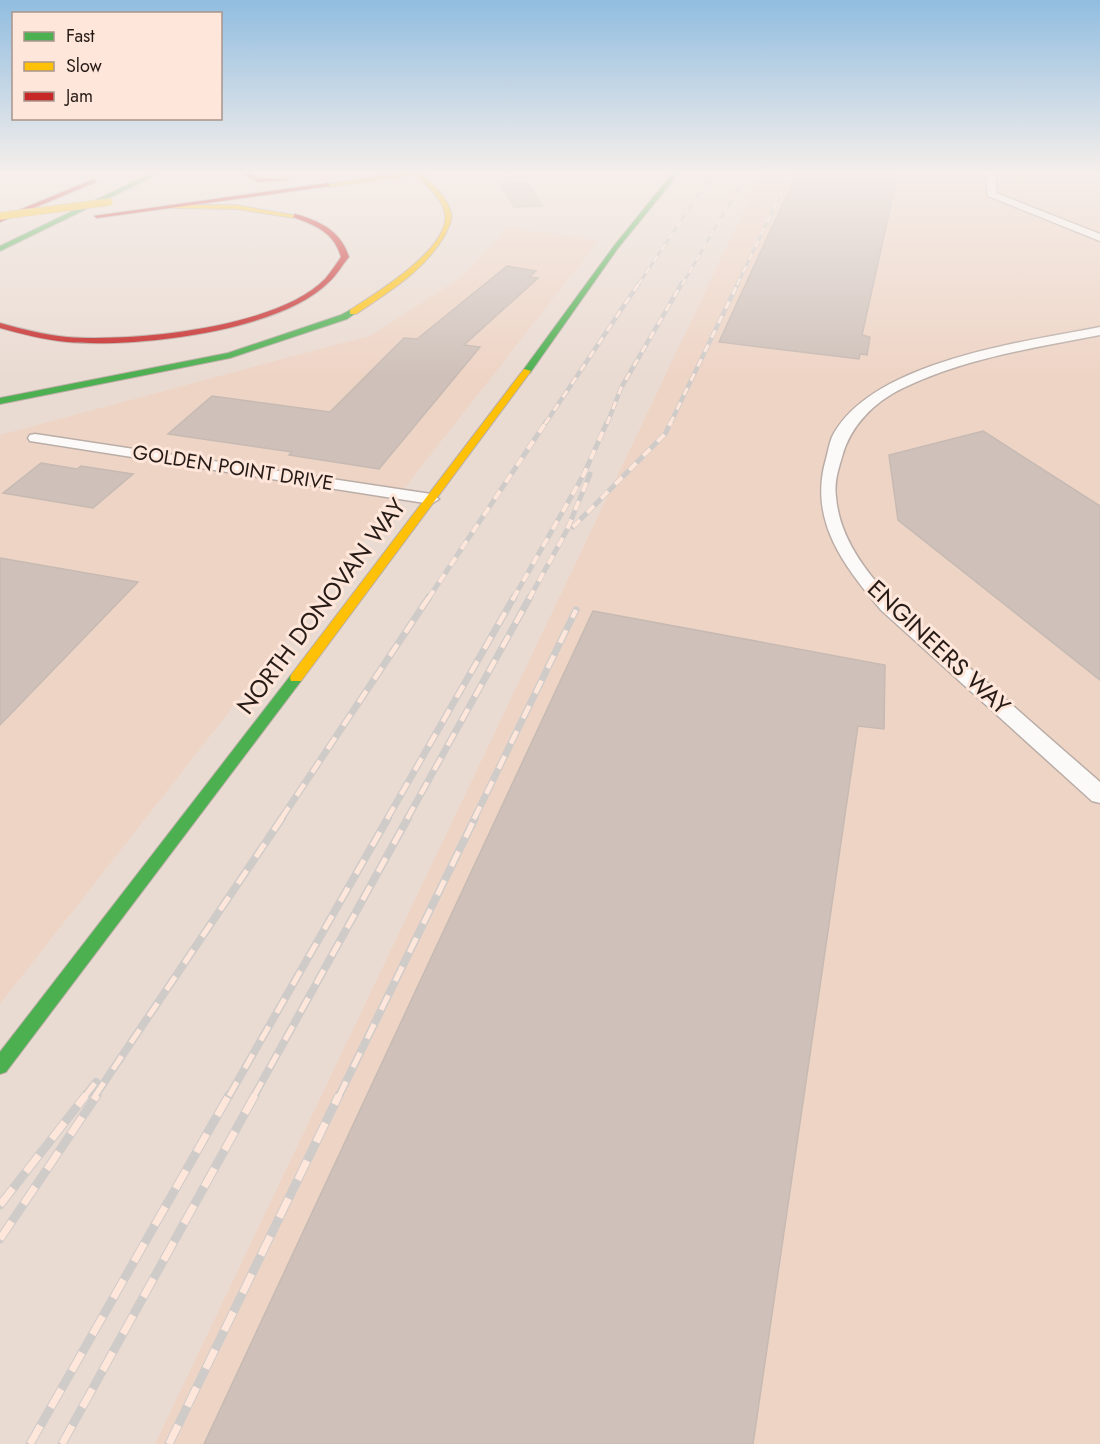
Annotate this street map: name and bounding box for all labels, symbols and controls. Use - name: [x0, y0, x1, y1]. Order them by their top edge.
- legend: [12, 12, 222, 120]
- text: Fast: [66, 23, 95, 49]
- text: Slow: [66, 53, 103, 79]
- text: Jam: [64, 83, 93, 109]
- street label: GOLDEN POINT DRIVE: [131, 438, 335, 498]
- street label: NORTH DONOVAN WAY: [228, 490, 414, 721]
- street label: ENGINEERS WAY: [860, 571, 1019, 723]

